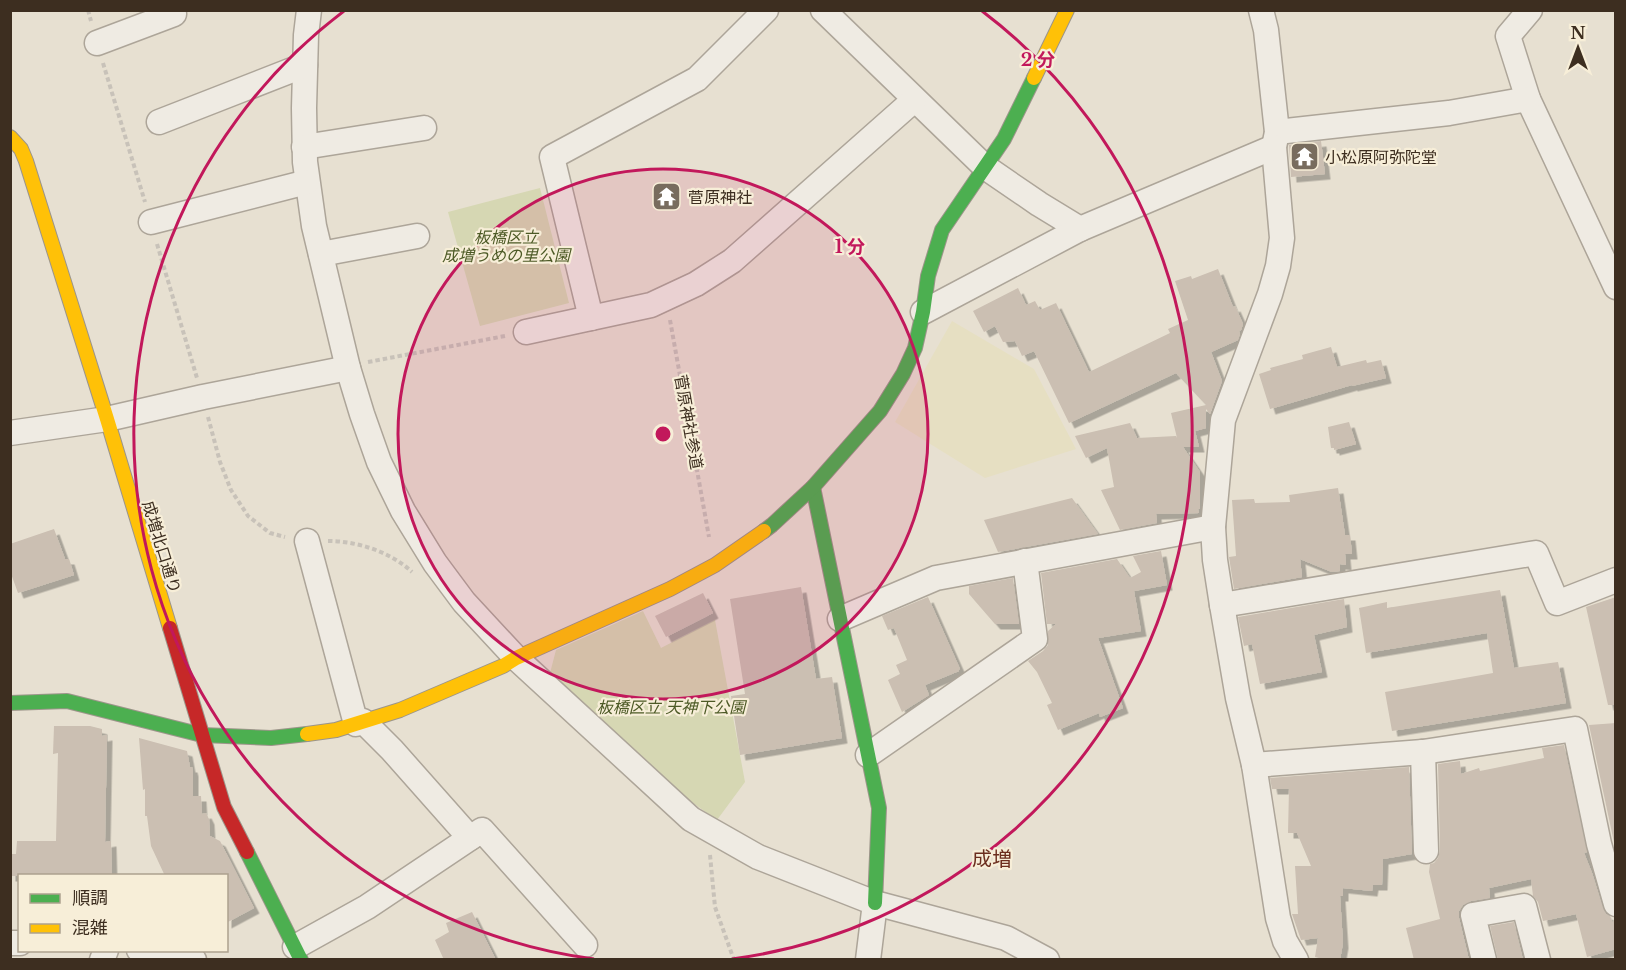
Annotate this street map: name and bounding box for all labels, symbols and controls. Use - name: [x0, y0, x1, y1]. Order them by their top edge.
- north arrow: [1548, 18, 1608, 78]
- text: N: [1570, 23, 1586, 43]
- text: 2 分: [1021, 49, 1055, 71]
- temple icon: 小松原阿弥陀堂: [1288, 141, 1320, 173]
- place label: 小松原阿弥陀堂: [1325, 147, 1437, 167]
- temple icon: 菅原神社: [651, 181, 683, 213]
- place label: 菅原神社: [688, 187, 752, 207]
- park label: 板橋区立 成増うめの里公園: [442, 227, 572, 265]
- text: 1 分: [835, 236, 865, 258]
- street label: 菅原神社参道: [671, 373, 707, 471]
- centre of rings: [653, 424, 673, 444]
- street label: 成増北口通り: [138, 498, 186, 596]
- park label: 板橋区立 天神下公園: [597, 697, 747, 717]
- district label: 成増: [972, 847, 1012, 871]
- legend: [18, 874, 228, 952]
- text: 順調: [72, 887, 108, 909]
- text: 混雑: [72, 917, 108, 939]

